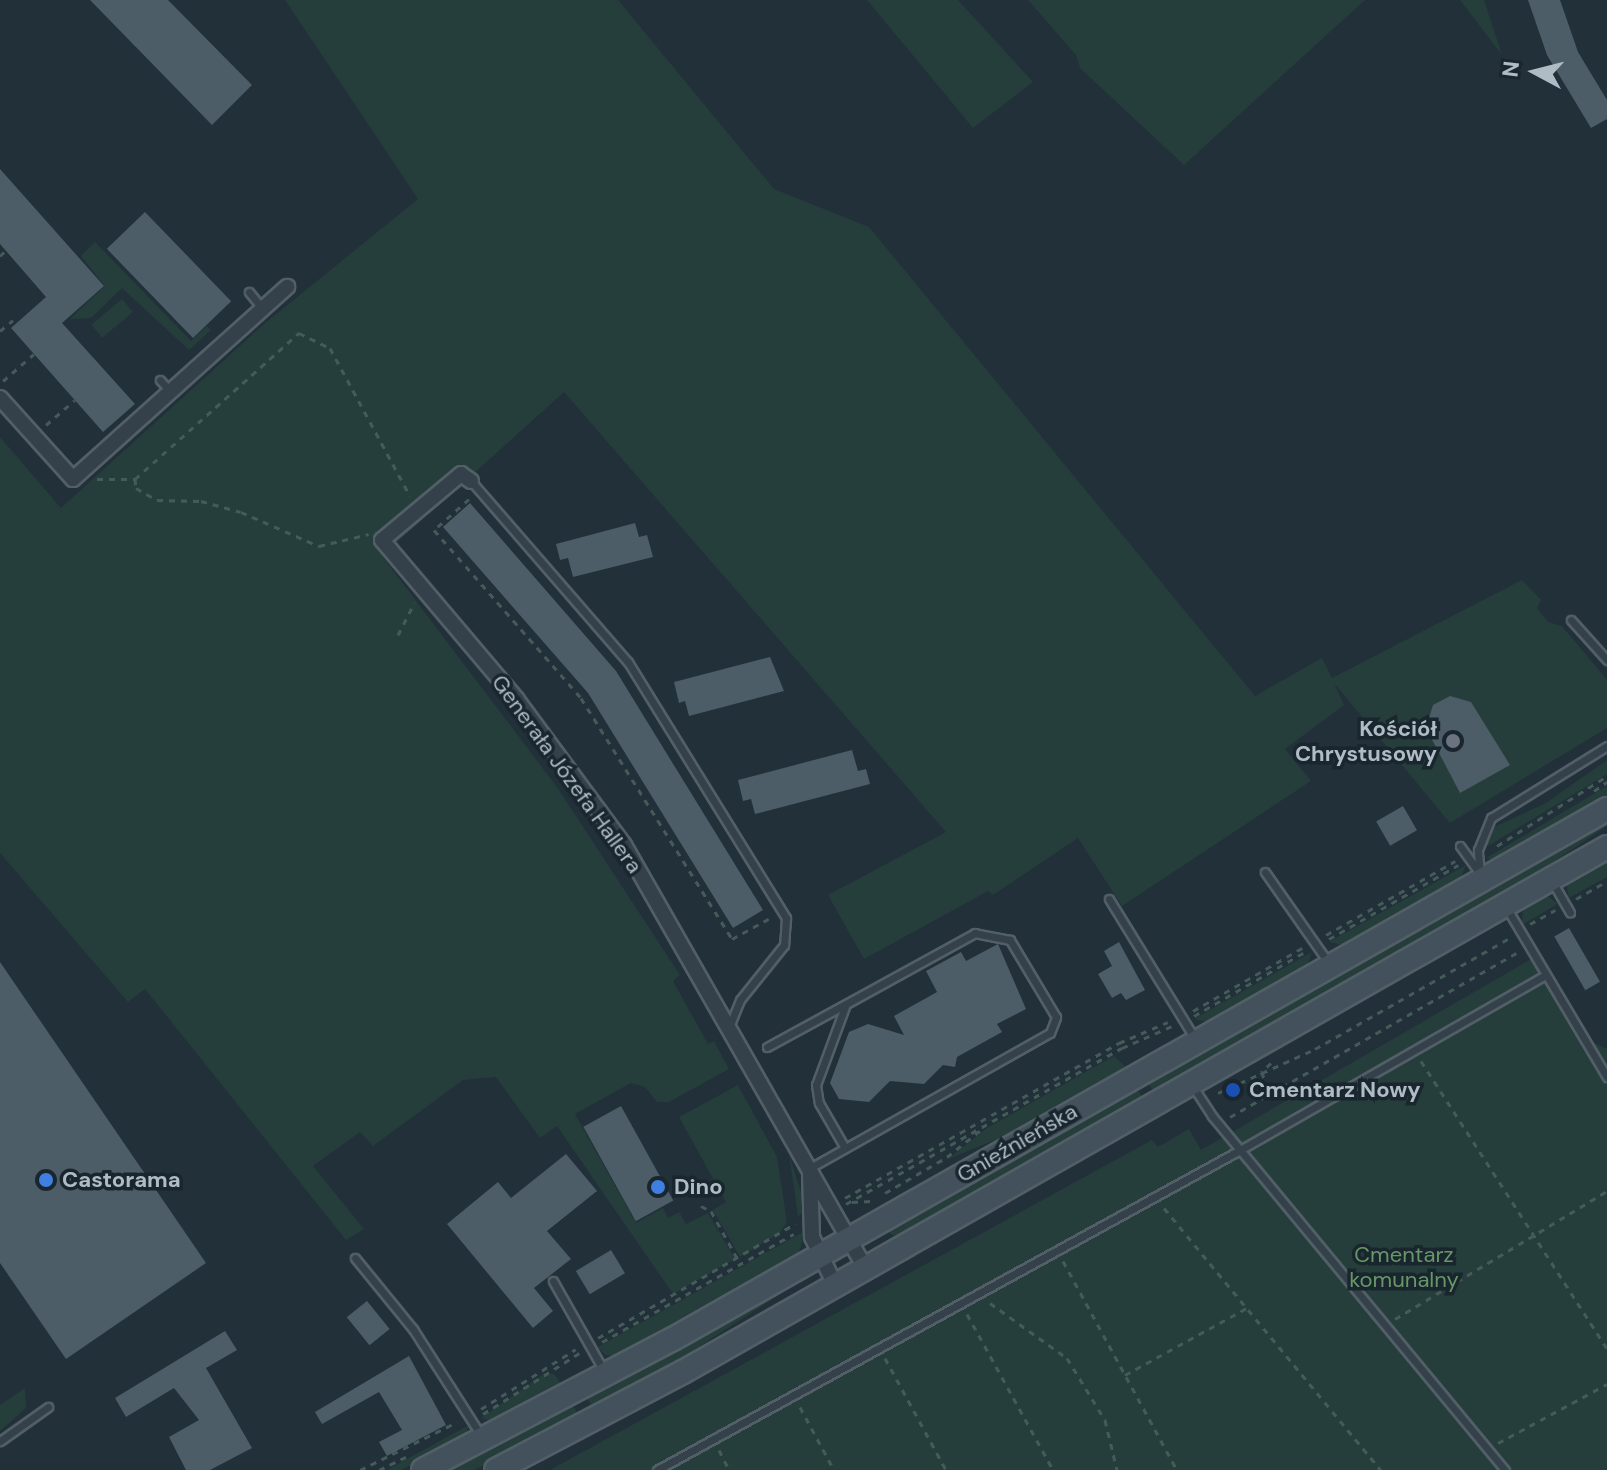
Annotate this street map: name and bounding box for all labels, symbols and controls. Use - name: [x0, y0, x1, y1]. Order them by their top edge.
- north arrow: [1495, 32, 1575, 112]
- text: N: [1495, 59, 1526, 79]
- street label: Generała Józefa Hallera: [486, 670, 648, 878]
- place label: Kościół Chrystusowy: [1295, 715, 1437, 766]
- marker: Kościół Chrystusowy: [1444, 732, 1462, 750]
- place label: Cmentarz Nowy: [1249, 1077, 1421, 1103]
- marker: Cmentarz Nowy: [1224, 1081, 1242, 1099]
- street label: Gnieźnieńska: [952, 1098, 1082, 1188]
- place label: Castorama: [62, 1167, 181, 1193]
- marker: Castorama: [37, 1171, 55, 1189]
- place label: Dino: [674, 1174, 723, 1200]
- marker: Dino: [649, 1178, 667, 1196]
- park label: Cmentarz komunalny: [1349, 1241, 1459, 1292]

